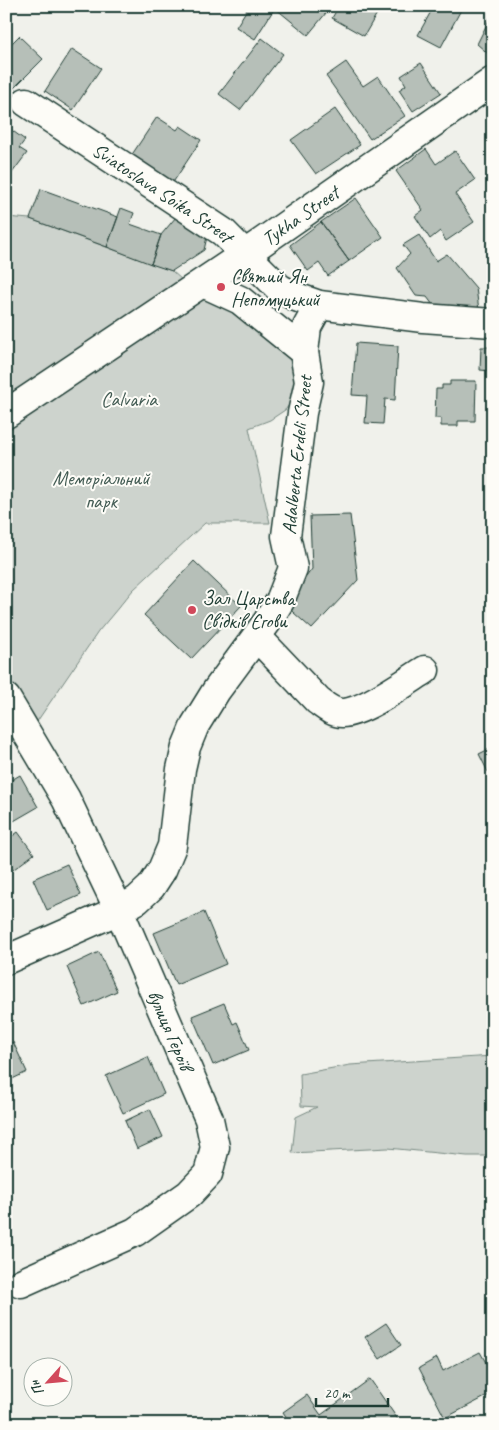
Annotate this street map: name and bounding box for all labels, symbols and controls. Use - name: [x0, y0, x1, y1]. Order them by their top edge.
- street label: Sviatoslava Soika Street: [88, 137, 241, 250]
- street label: Tykha Street: [257, 178, 346, 251]
- place label: Святий Ян Непомуцький: [231, 264, 321, 312]
- marker: Святий Ян Непомуцький: [215, 281, 227, 293]
- street label: Adalberta Erdeli Street: [276, 372, 318, 536]
- park label: Calvaria: [101, 387, 158, 412]
- park label: Меморіальний парк: [53, 466, 151, 514]
- place label: Зал Царства Свідків Єгови: [202, 586, 296, 634]
- marker: Зал Царства Свідків Єгови: [186, 604, 198, 616]
- street label: вулиця Героїв: [142, 986, 201, 1078]
- north arrow: [22, 1358, 72, 1408]
- scale bar: [316, 1375, 389, 1407]
- text: Пн: [26, 1377, 48, 1398]
- text: 20 m: [324, 1384, 351, 1403]

